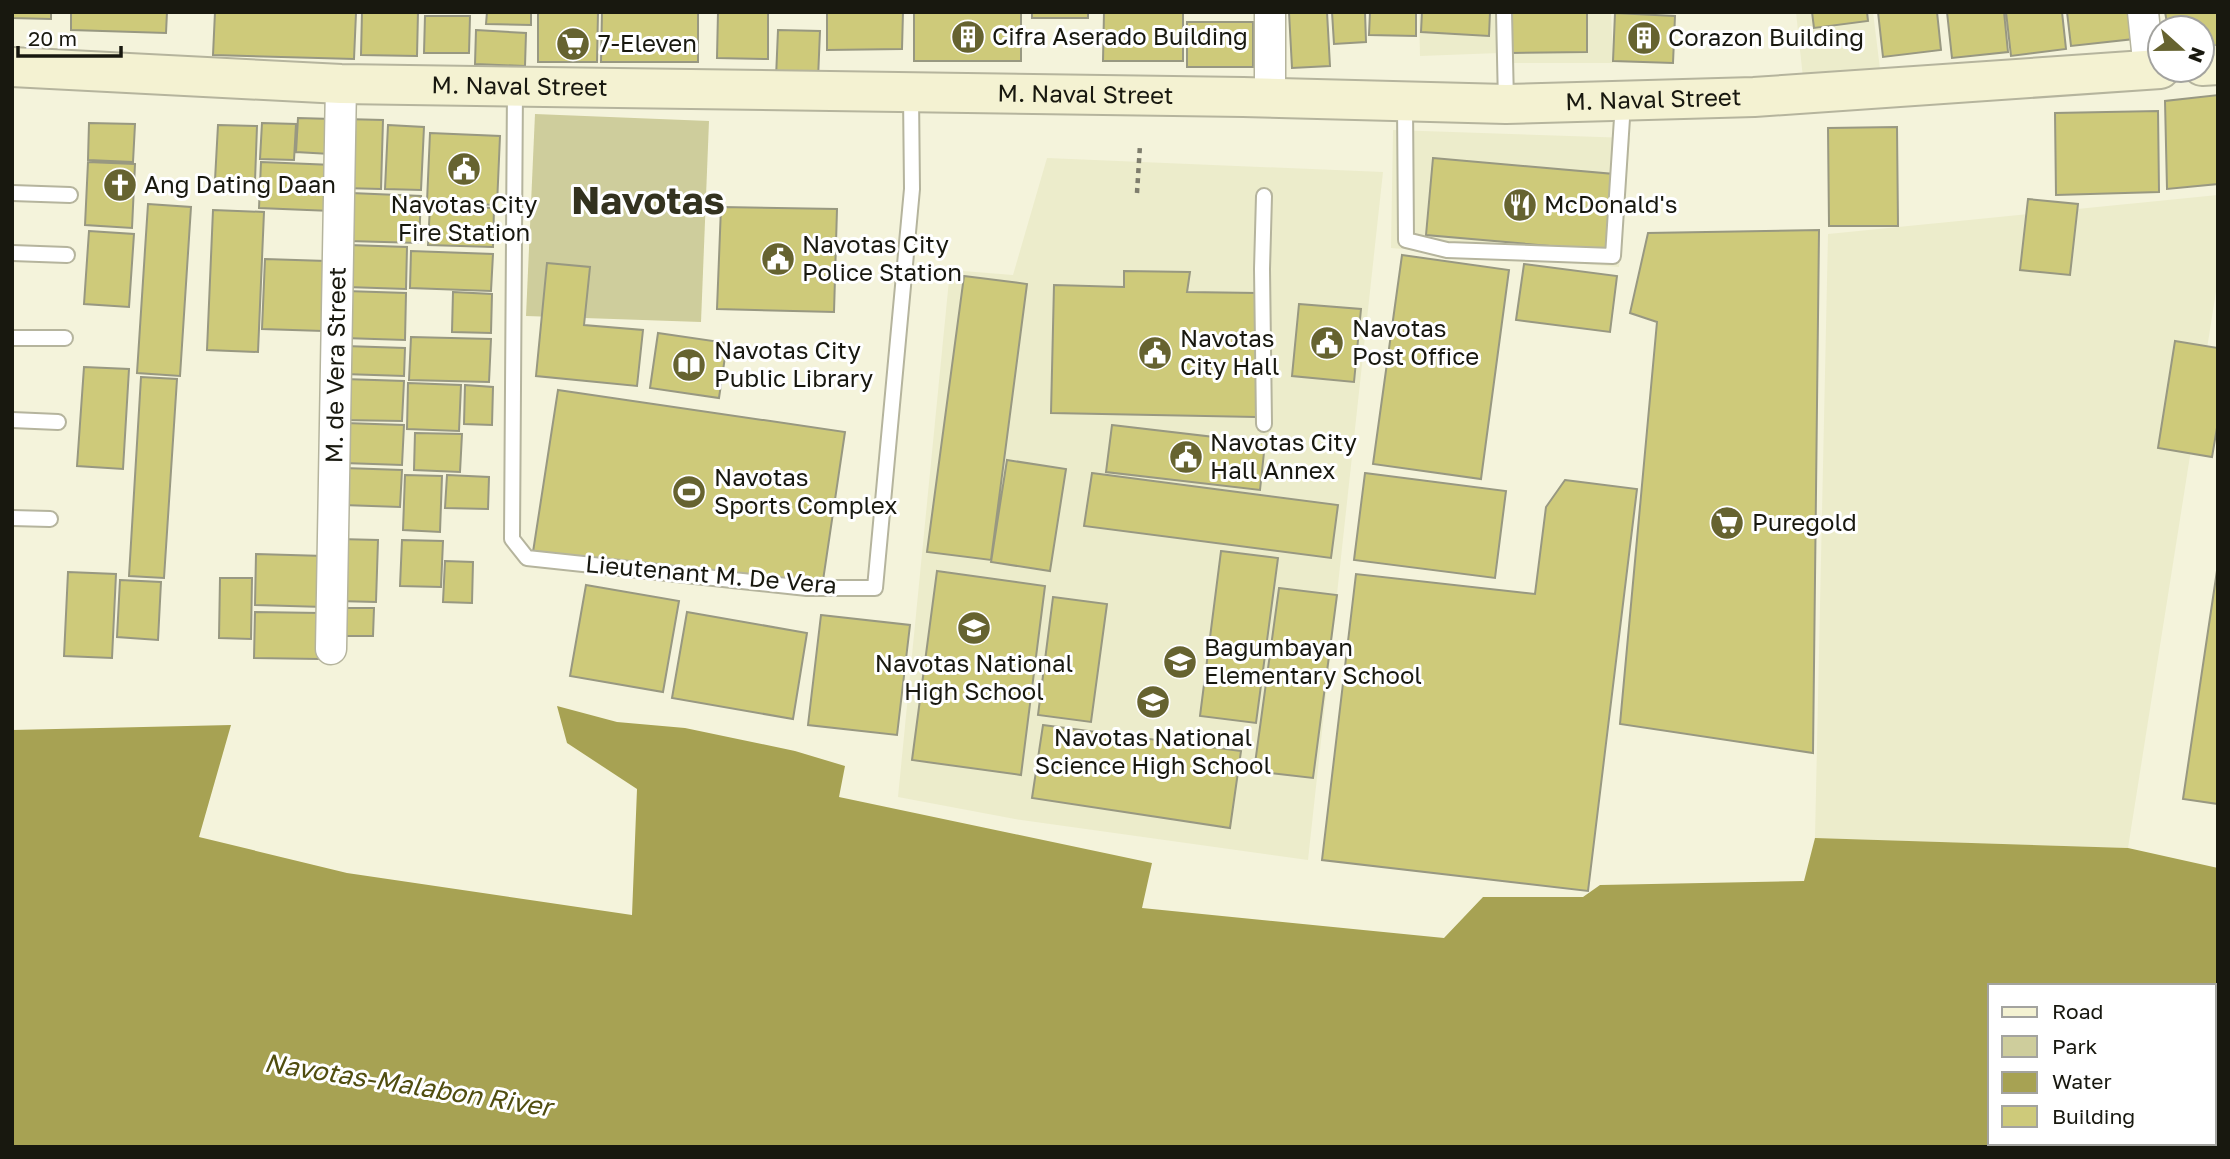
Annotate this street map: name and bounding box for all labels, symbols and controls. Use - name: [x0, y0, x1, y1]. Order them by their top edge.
- scale bar: [18, 14, 121, 58]
- north arrow: [2146, 14, 2216, 84]
- building icon: Cifra Aserado Building: [949, 18, 987, 56]
- building icon: Corazon Building: [1625, 19, 1663, 57]
- place label: Cifra Aserado Building: [992, 21, 1248, 50]
- place label: Corazon Building: [1668, 22, 1864, 51]
- text: 20 m: [28, 25, 77, 51]
- supermarket icon: 7-Eleven: [554, 25, 592, 63]
- place label: 7-Eleven: [598, 28, 697, 57]
- text: N: [2184, 44, 2211, 66]
- street label: M. Naval Street: [431, 69, 608, 101]
- street label: M. Naval Street: [997, 77, 1174, 109]
- street label: M. Naval Street: [1565, 81, 1742, 115]
- public building icon: Navotas City Fire Station: [445, 150, 483, 188]
- church icon: Ang Dating Daan: [101, 166, 139, 204]
- place label: Ang Dating Daan: [144, 169, 336, 198]
- district label: Navotas: [571, 177, 725, 222]
- restaurant icon: McDonald's: [1501, 186, 1539, 224]
- place label: Navotas City Fire Station: [391, 189, 537, 246]
- place label: McDonald's: [1544, 189, 1677, 218]
- place label: Navotas City Police Station: [802, 229, 962, 286]
- public building icon: Navotas City Police Station: [759, 240, 797, 278]
- street label: M. de Vera Street: [318, 266, 351, 464]
- place label: Navotas Post Office: [1352, 313, 1479, 370]
- place label: Navotas City Hall: [1180, 323, 1279, 380]
- public building icon: Navotas Post Office: [1308, 324, 1346, 362]
- public building icon: Navotas City Hall: [1136, 334, 1174, 372]
- place label: Navotas City Public Library: [714, 335, 873, 392]
- library icon: Navotas City Public Library: [670, 346, 708, 384]
- place label: Navotas City Hall Annex: [1210, 427, 1357, 484]
- public building icon: Navotas City Hall Annex: [1167, 438, 1205, 476]
- place label: Navotas Sports Complex: [714, 462, 897, 519]
- sports icon: Navotas Sports Complex: [670, 473, 708, 511]
- supermarket icon: Puregold: [1708, 504, 1746, 542]
- place label: Puregold: [1752, 507, 1857, 536]
- street label: Lieutenant M. De Vera: [584, 548, 838, 599]
- school or university icon: Navotas National High School: [955, 609, 993, 647]
- place label: Bagumbayan Elementary School: [1204, 632, 1422, 689]
- school or university icon: Bagumbayan Elementary School: [1161, 643, 1199, 681]
- place label: Navotas National High School: [875, 648, 1073, 705]
- school or university icon: Navotas National Science High School: [1134, 683, 1172, 721]
- place label: Navotas National Science High School: [1035, 722, 1271, 779]
- legend: [1988, 984, 2216, 1145]
- text: Road: [2052, 998, 2103, 1024]
- text: Park: [2052, 1033, 2098, 1059]
- water label: Navotas-Malabon River: [262, 1046, 558, 1123]
- text: Water: [2052, 1068, 2112, 1094]
- text: Building: [2052, 1103, 2135, 1129]

